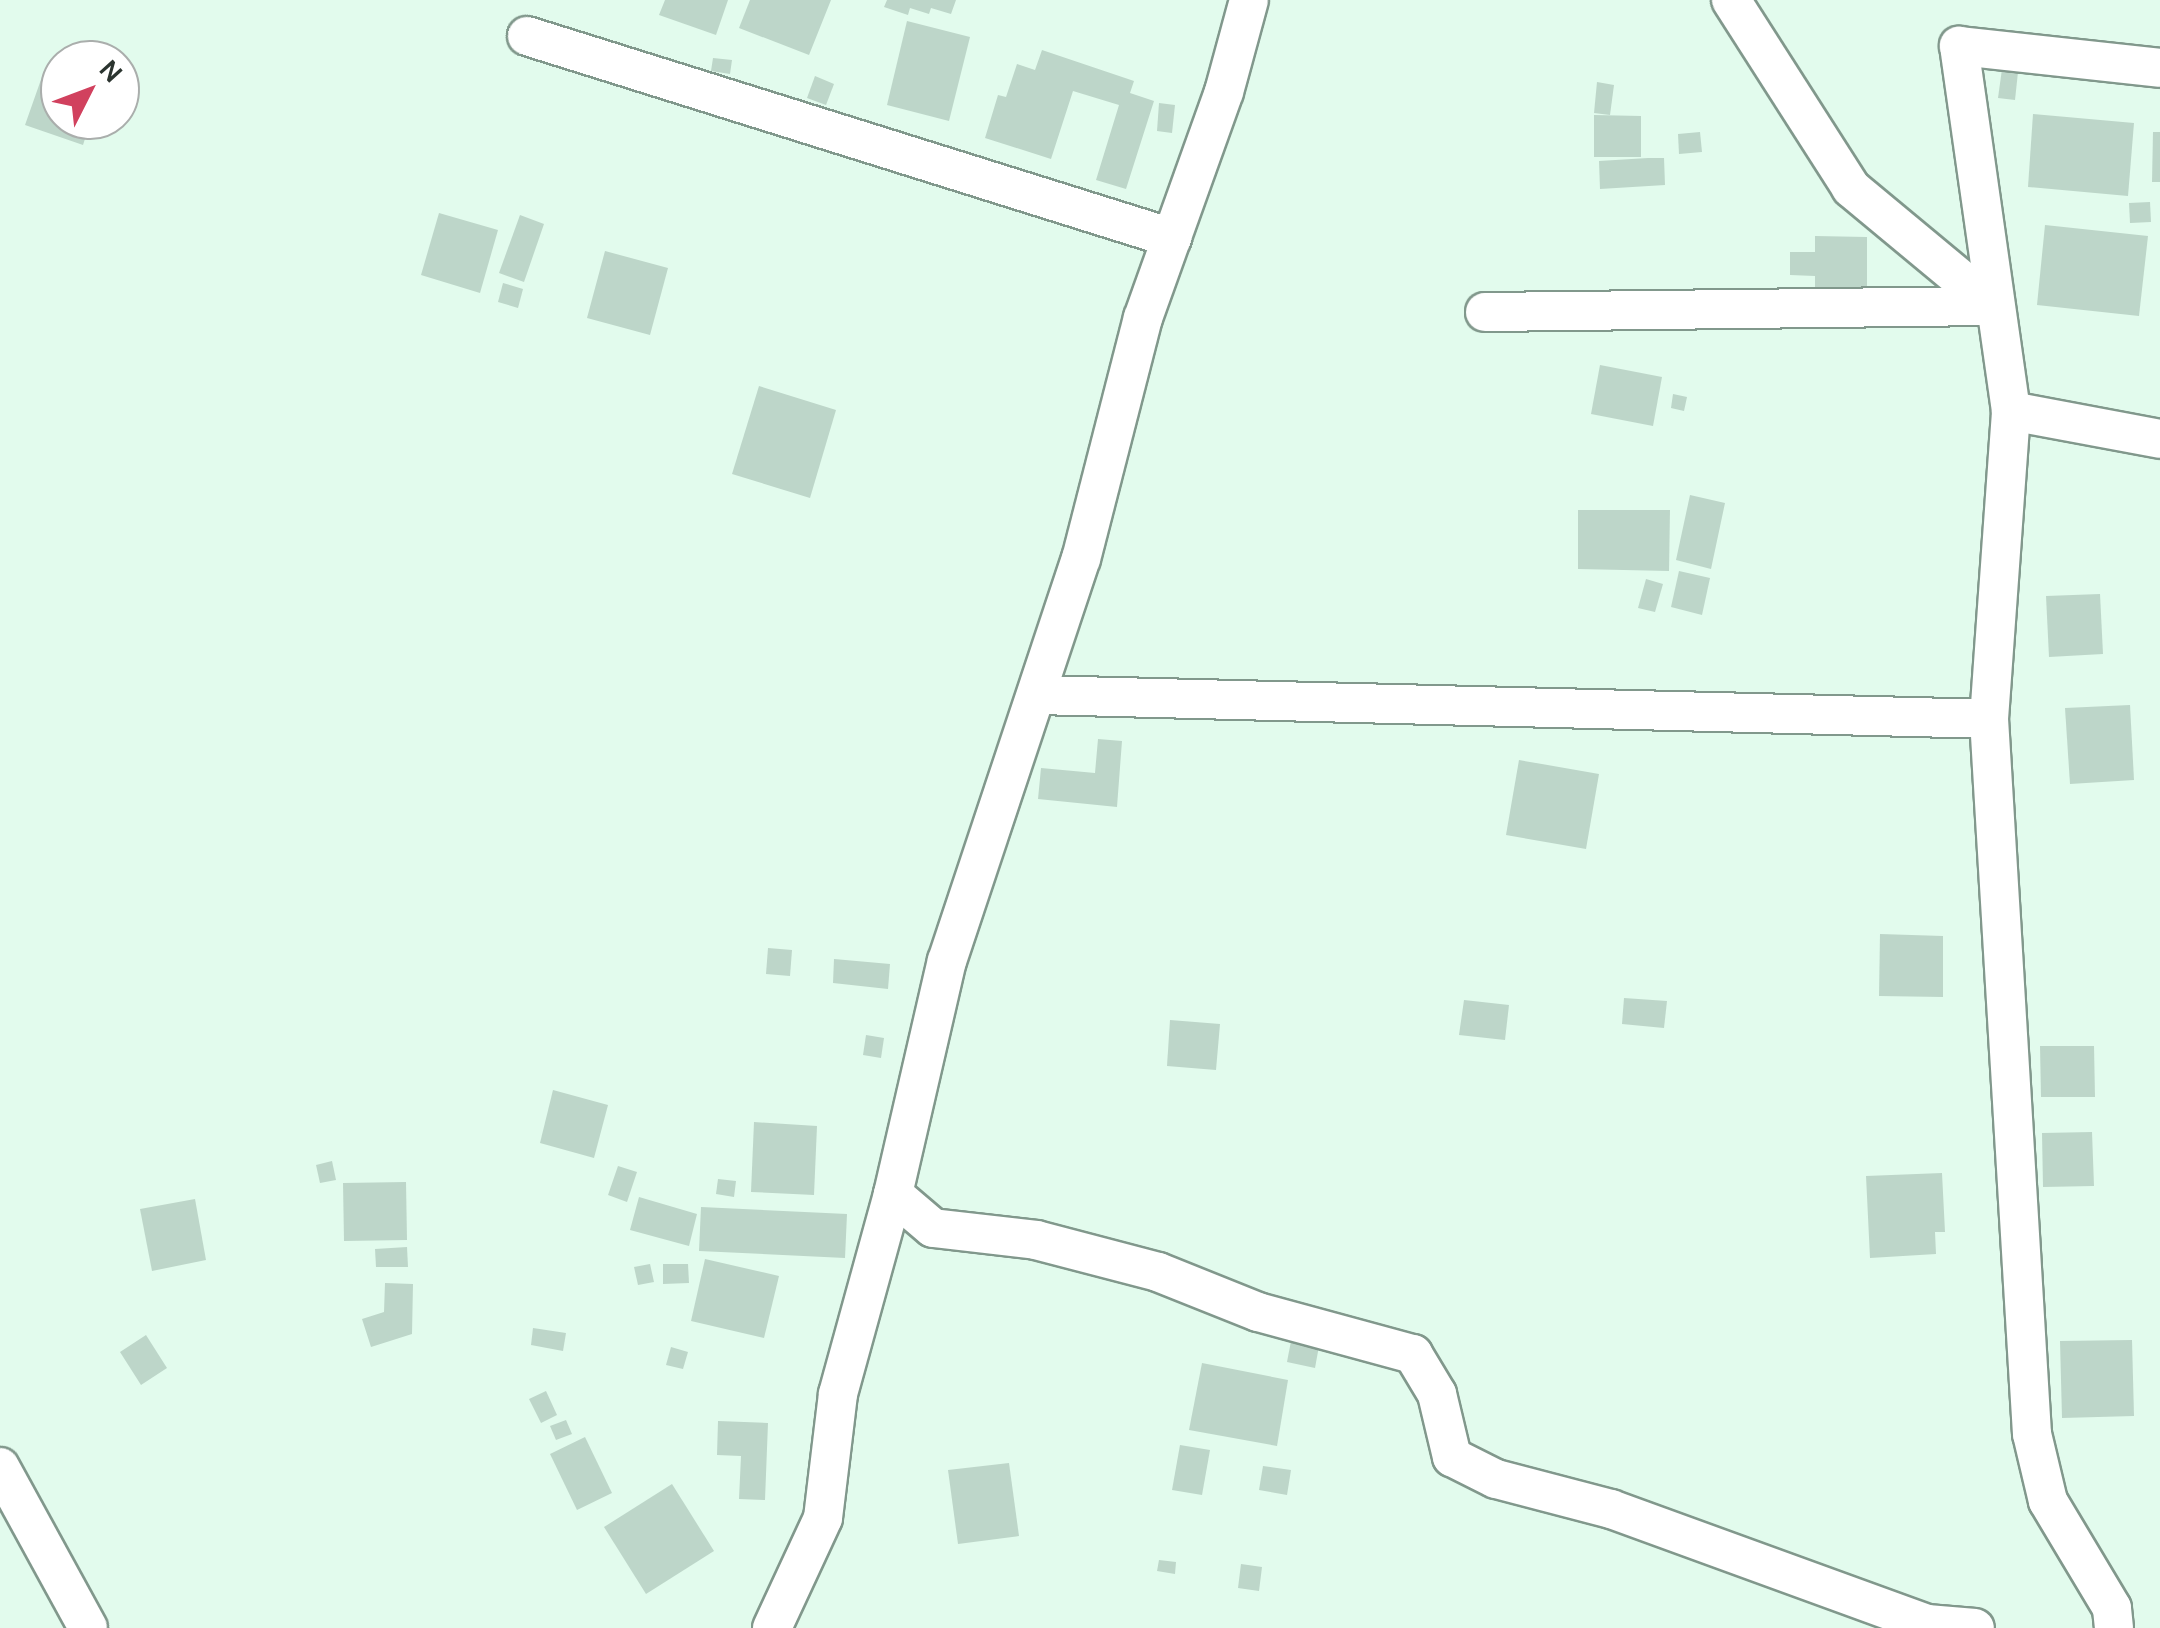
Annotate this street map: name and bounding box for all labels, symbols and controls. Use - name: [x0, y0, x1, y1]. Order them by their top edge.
- north arrow: [40, 40, 140, 140]
- text: N: [92, 52, 130, 89]

